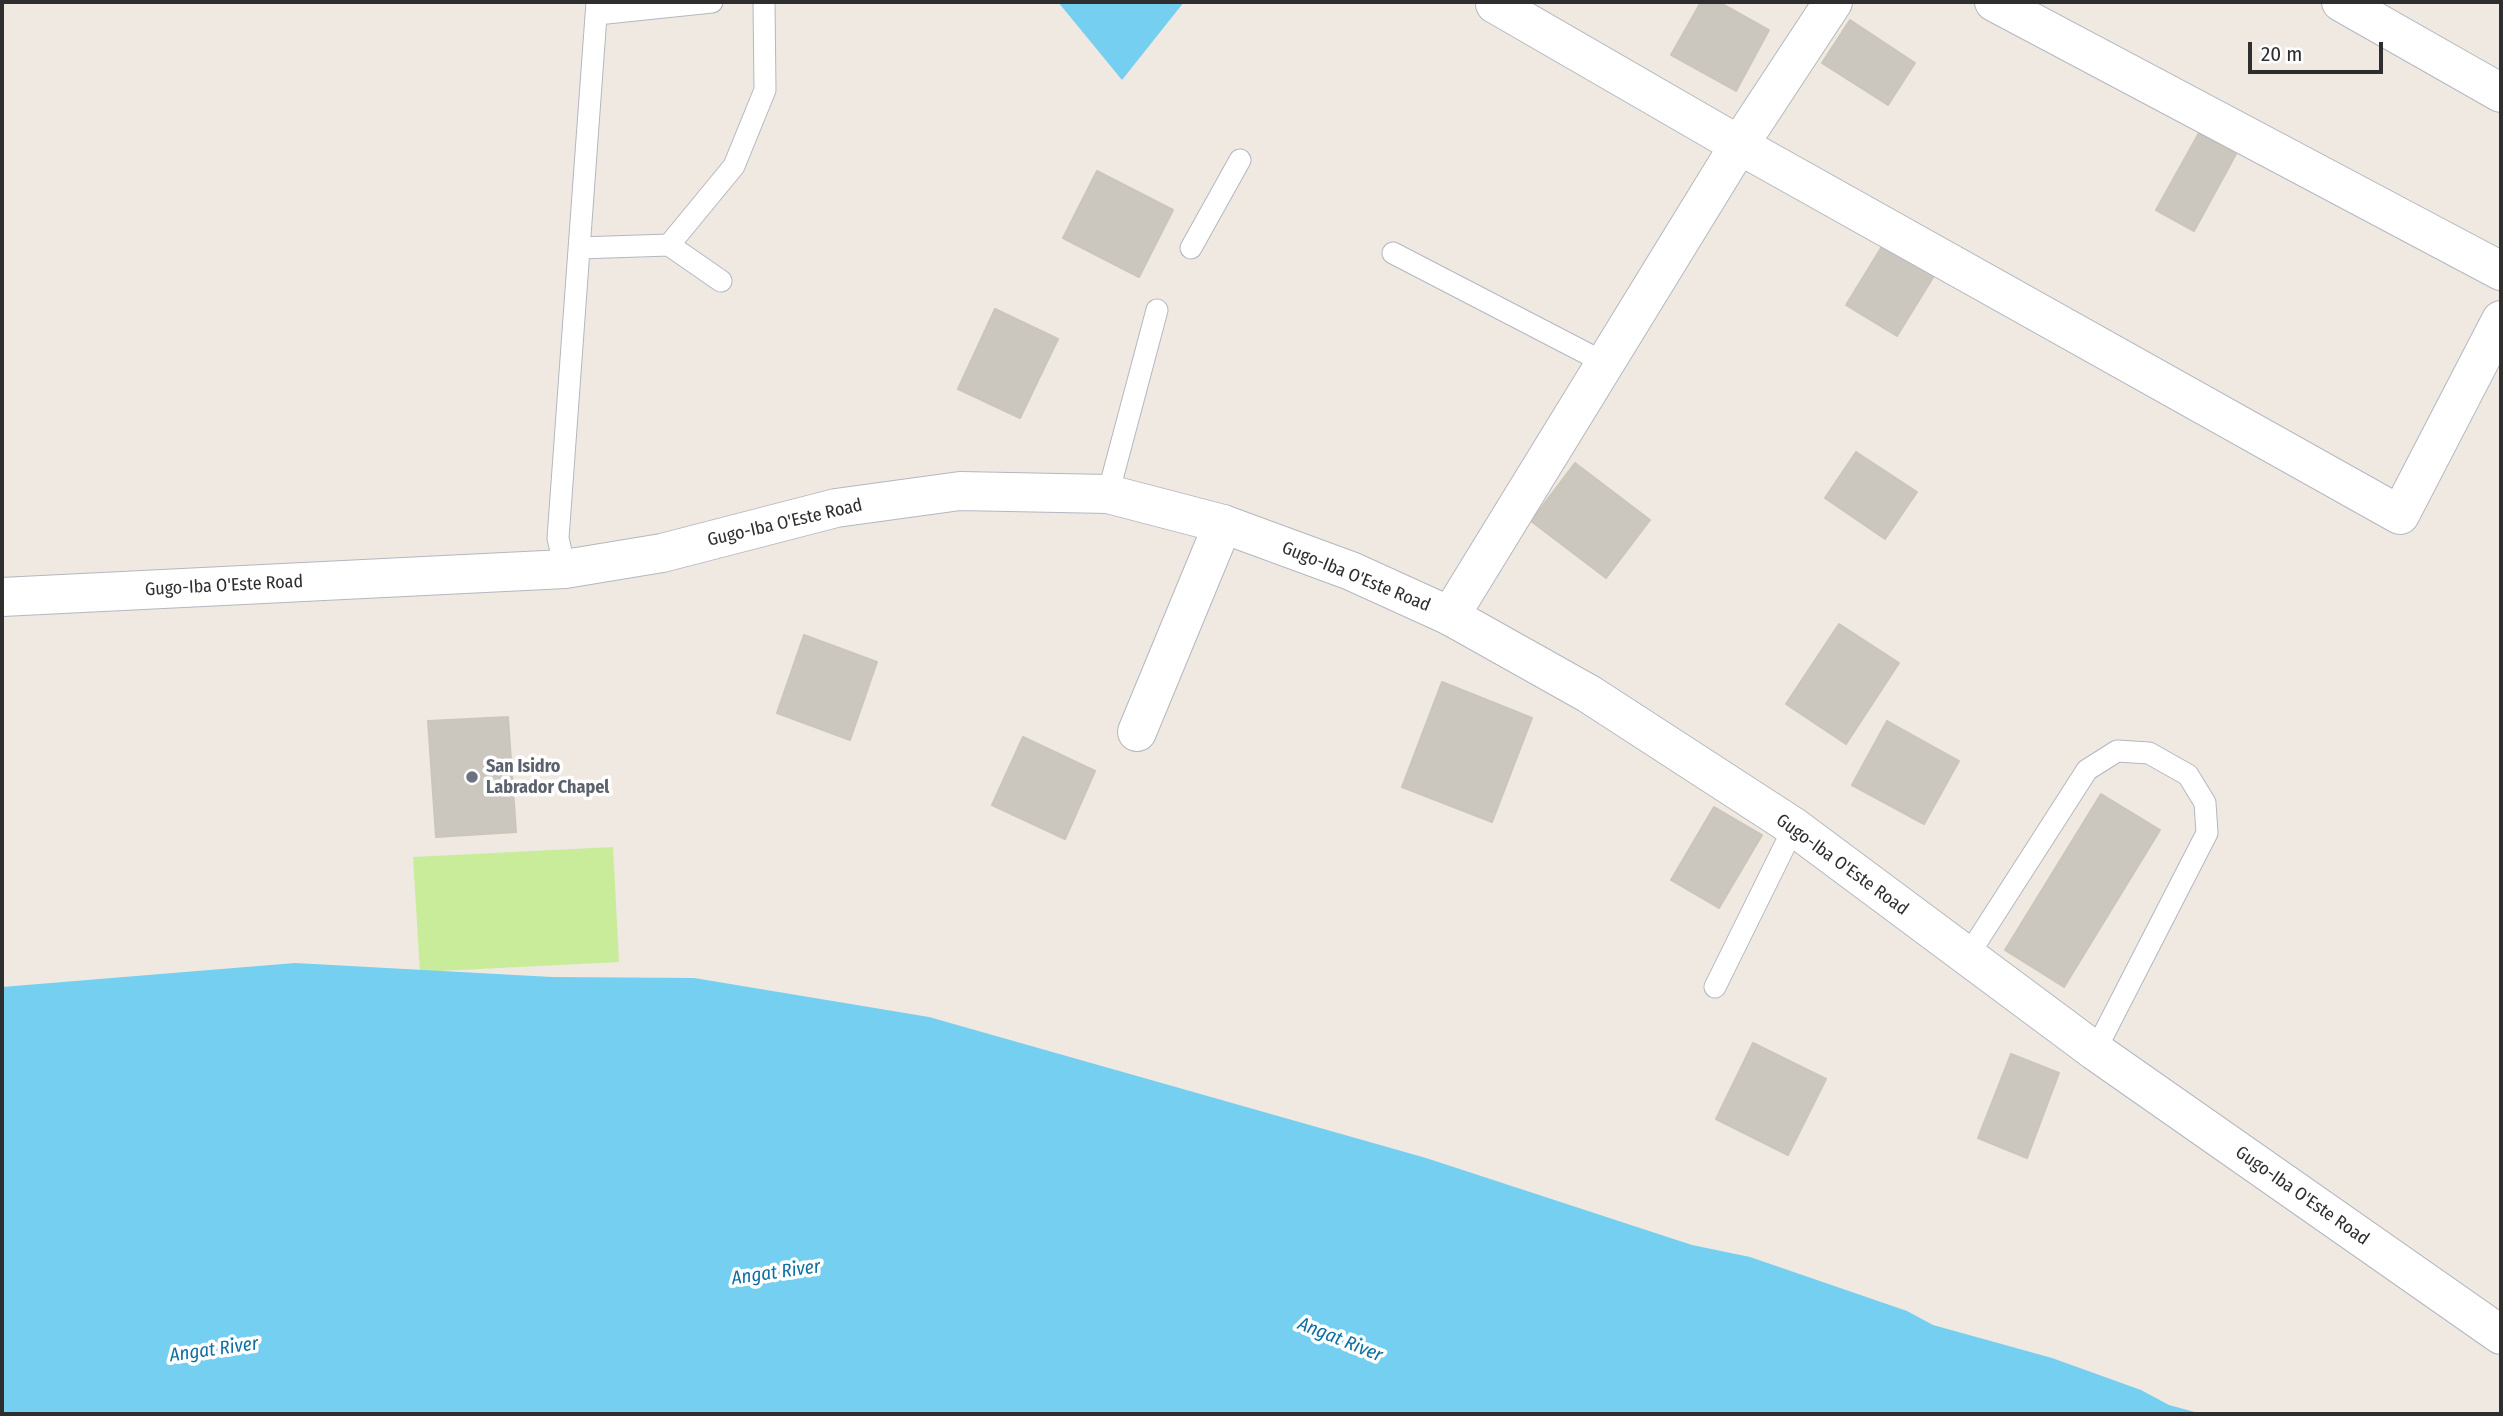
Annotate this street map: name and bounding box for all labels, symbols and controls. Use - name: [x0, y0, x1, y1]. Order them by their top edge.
- scale bar: [2251, 28, 2386, 72]
- text: 20 m: [2261, 41, 2302, 67]
- street label: Gugo-Iba O'Este Road: [705, 495, 865, 551]
- street label: Gugo-Iba O'Este Road: [1279, 537, 1433, 617]
- street label: Gugo-Iba O'Este Road: [144, 571, 304, 601]
- place label: San Isidro Labrador Chapel: [486, 756, 609, 798]
- marker: San Isidro Labrador Chapel: [464, 769, 480, 785]
- street label: Gugo-Iba O'Este Road: [1772, 810, 1912, 920]
- street label: Gugo-Iba O'Este Road: [2231, 1142, 2373, 1250]
- water label: Angat River: [730, 1256, 822, 1290]
- water label: Angat River: [1294, 1313, 1386, 1367]
- water label: Angat River: [168, 1333, 260, 1367]

